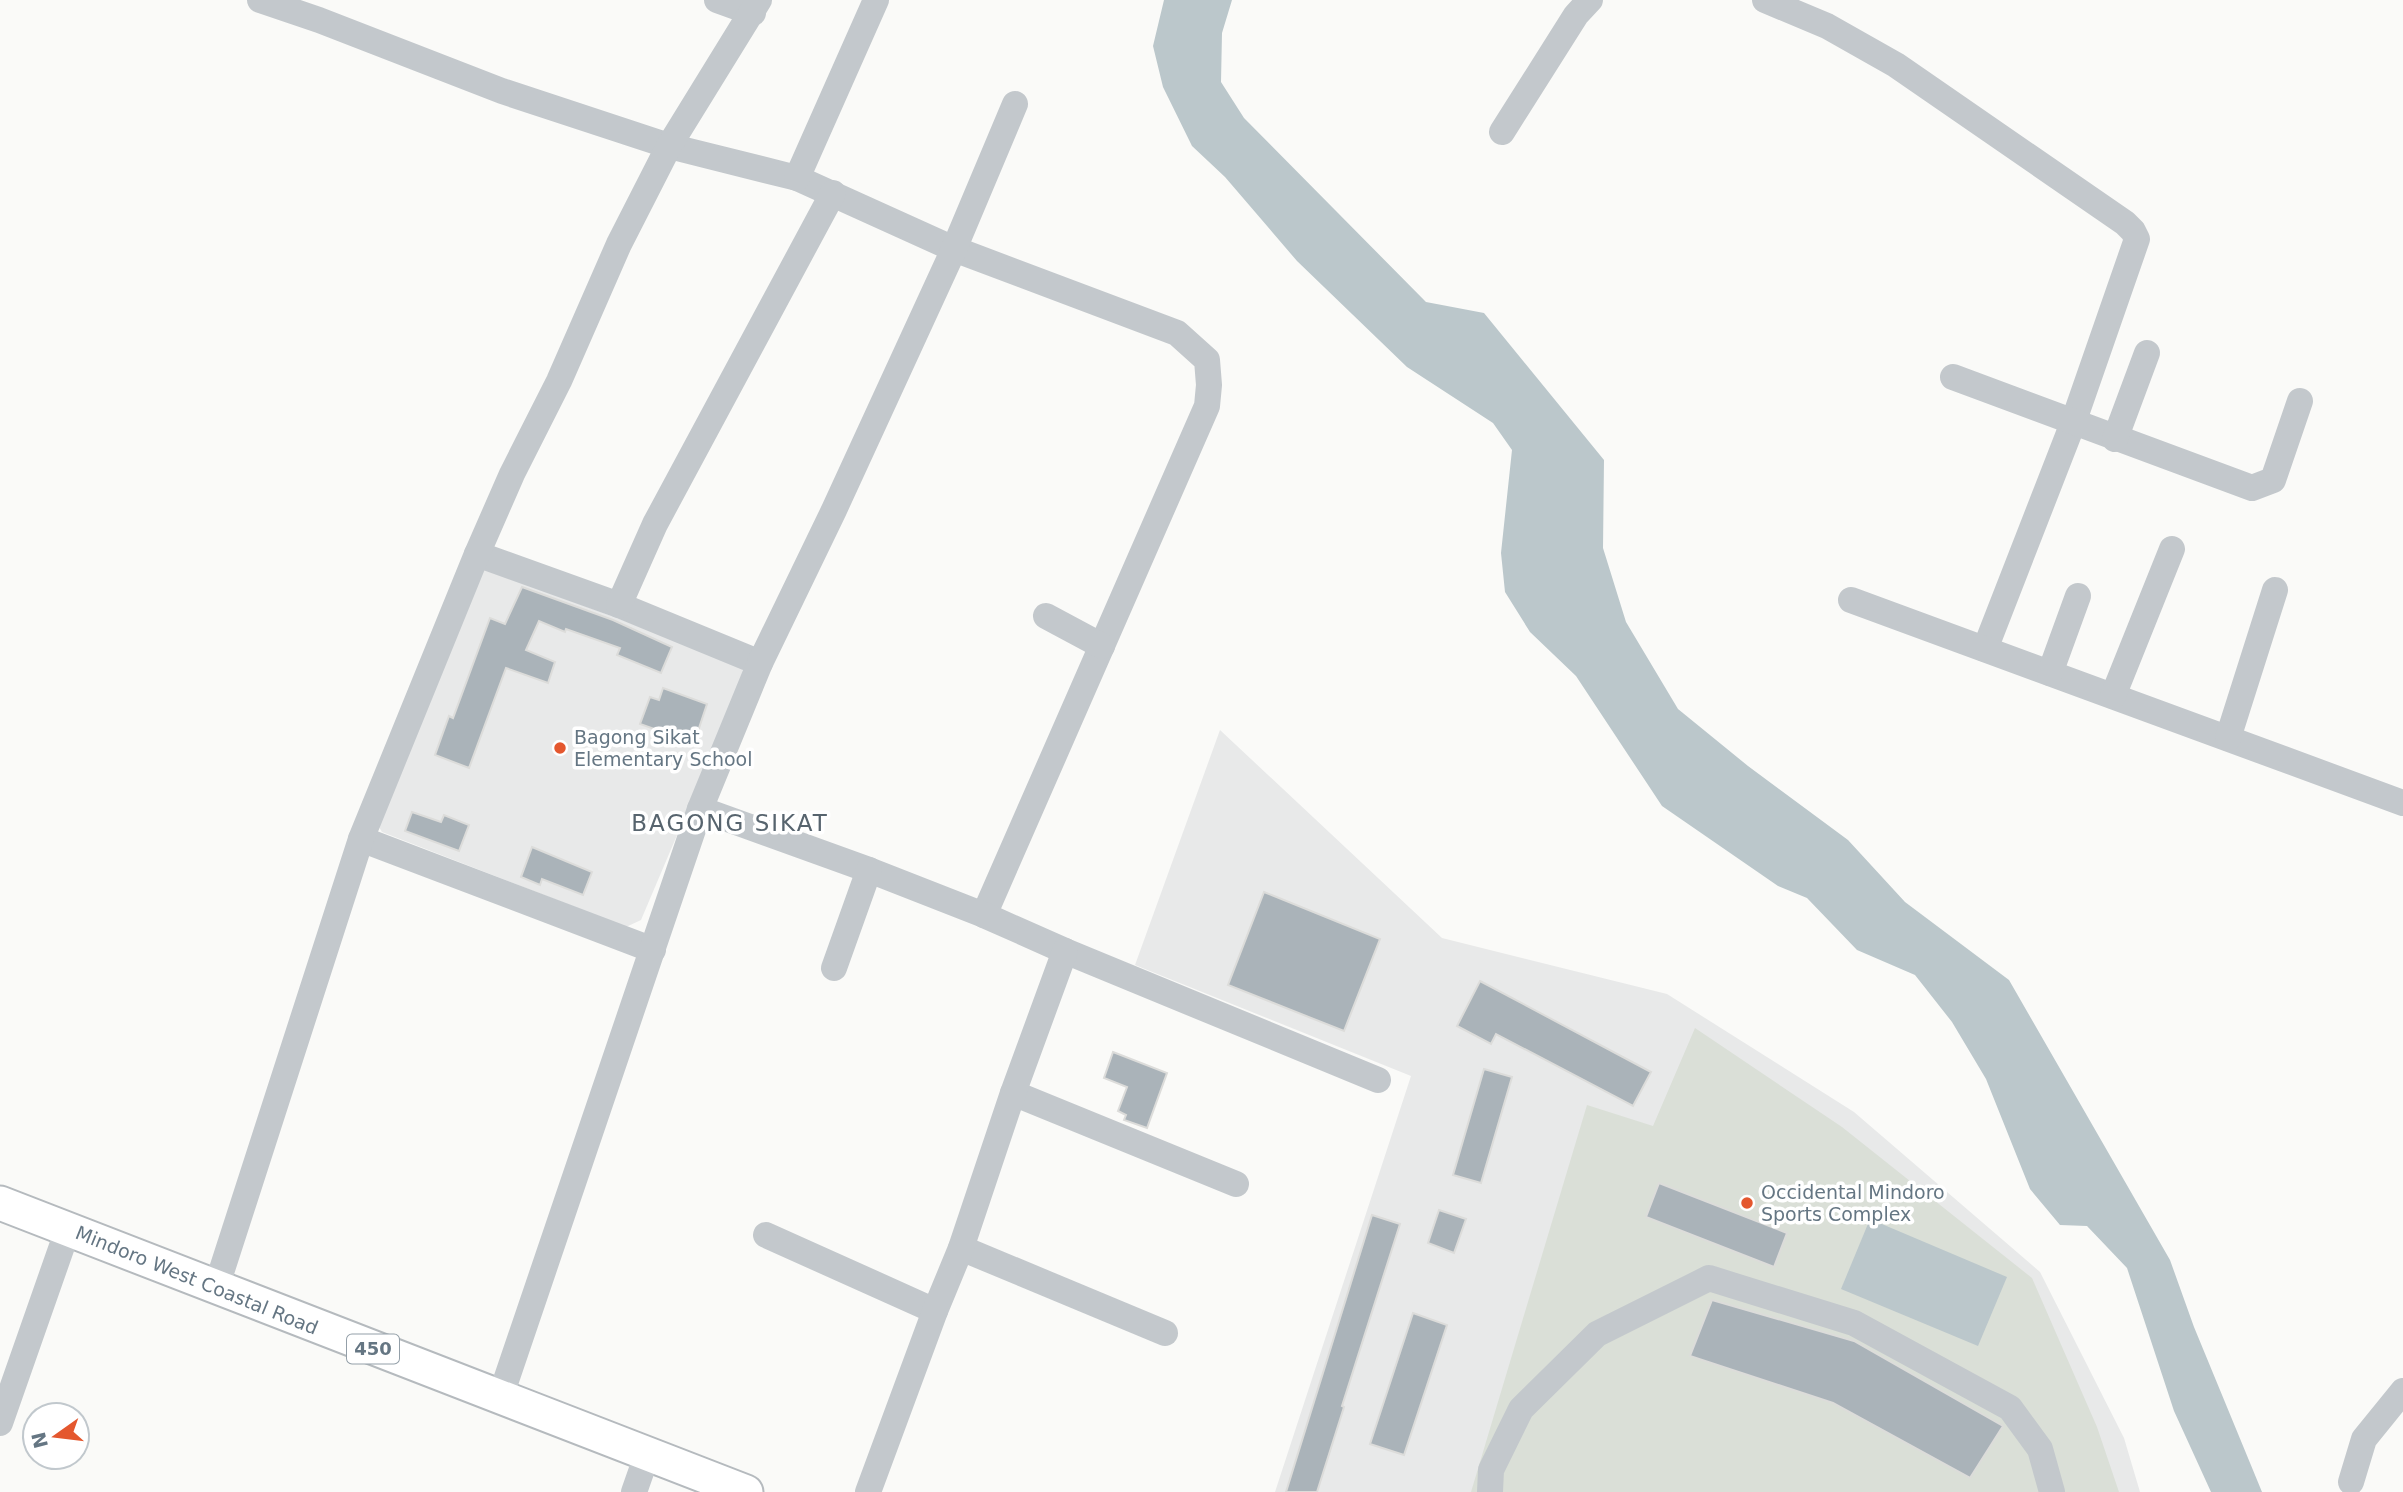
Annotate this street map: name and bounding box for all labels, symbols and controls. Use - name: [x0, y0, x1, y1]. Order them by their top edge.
- place label: Bagong Sikat Elementary School: [574, 726, 752, 770]
- marker: Bagong Sikat Elementary School: [552, 740, 568, 756]
- district label: BAGONG SIKAT: [631, 810, 829, 836]
- place label: Occidental Mindoro Sports Complex: [1761, 1181, 1945, 1225]
- marker: Occidental Mindoro Sports Complex: [1739, 1195, 1755, 1211]
- street label: Mindoro West Coastal Road: [72, 1221, 322, 1339]
- road number: 450: [347, 1334, 399, 1364]
- north arrow: [21, 1401, 91, 1471]
- text: N: [27, 1430, 52, 1450]

